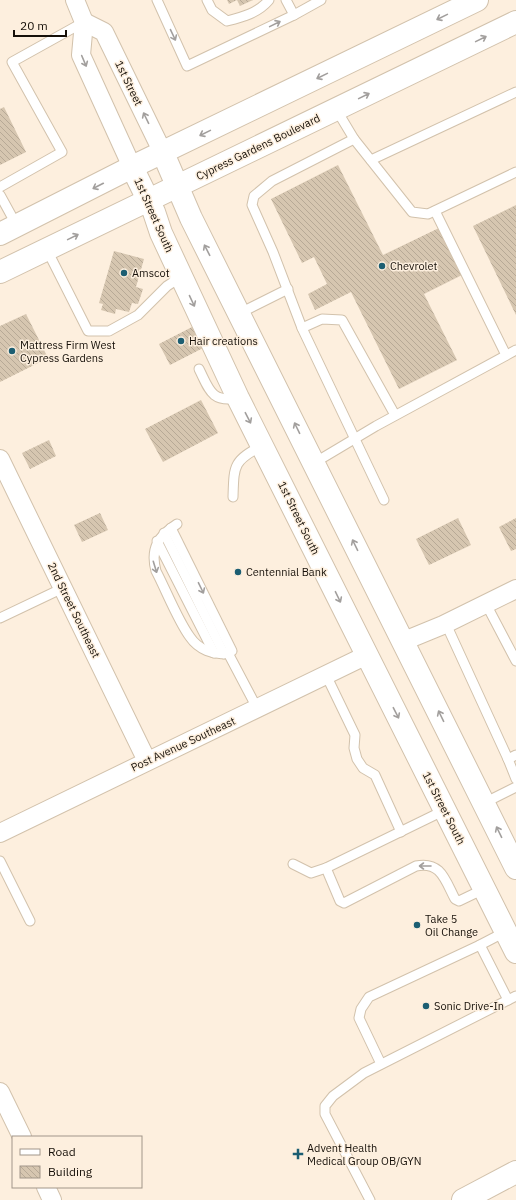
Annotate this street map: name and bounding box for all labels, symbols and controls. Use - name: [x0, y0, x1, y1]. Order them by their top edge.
- scale bar: [14, 12, 66, 38]
- one-way arrow: [436, 14, 448, 21]
- text: 20 m: [20, 18, 48, 33]
- one-way arrow: [268, 20, 280, 27]
- one-way arrow: [170, 29, 178, 41]
- one-way arrow: [475, 35, 487, 42]
- one-way arrow: [80, 54, 88, 66]
- street label: 1st Street: [112, 58, 146, 108]
- one-way arrow: [316, 73, 328, 80]
- one-way arrow: [358, 92, 370, 99]
- street label: Cypress Gardens Boulevard: [194, 111, 322, 183]
- one-way arrow: [142, 112, 149, 124]
- one-way arrow: [199, 130, 211, 137]
- street label: 1st Street South: [131, 176, 177, 254]
- one-way arrow: [92, 182, 104, 190]
- one-way arrow: [67, 233, 79, 240]
- one-way arrow: [203, 244, 210, 256]
- place label: Chevrolet: [390, 259, 438, 273]
- marker: Chevrolet: [377, 261, 387, 271]
- place label: Amscot: [132, 266, 170, 280]
- marker: Amscot: [119, 268, 129, 278]
- one-way arrow: [189, 294, 197, 306]
- place label: Hair creations: [189, 334, 258, 348]
- marker: Hair creations: [176, 336, 186, 346]
- place label: Mattress Firm West Cypress Gardens: [20, 338, 116, 365]
- marker: Mattress Firm West Cypress Gardens: [7, 346, 17, 356]
- one-way arrow: [245, 412, 253, 424]
- one-way arrow: [293, 423, 300, 435]
- street label: 1st Street South: [275, 479, 323, 557]
- one-way arrow: [351, 539, 358, 551]
- street label: 2nd Street Southeast: [45, 560, 103, 660]
- one-way arrow: [152, 560, 159, 573]
- place label: Centennial Bank: [246, 565, 327, 579]
- marker: Centennial Bank: [233, 567, 243, 577]
- one-way arrow: [198, 582, 205, 594]
- one-way arrow: [335, 591, 342, 603]
- one-way arrow: [393, 707, 400, 719]
- one-way arrow: [437, 710, 444, 722]
- street label: Post Avenue Southeast: [129, 714, 238, 774]
- street label: 1st Street South: [420, 769, 468, 847]
- one-way arrow: [495, 827, 502, 839]
- one-way arrow: [419, 862, 432, 870]
- place label: Take 5 Oil Change: [425, 912, 478, 939]
- marker: Take 5 Oil Change: [412, 920, 422, 930]
- place label: Sonic Drive-In: [434, 999, 504, 1013]
- marker: Sonic Drive-In: [421, 1001, 431, 1011]
- legend: [12, 1136, 142, 1188]
- place label: Advent Health Medical Group OB/GYN: [307, 1141, 422, 1168]
- text: Road: [48, 1144, 76, 1159]
- marker: Advent Health Medical Group OB/GYN: [292, 1148, 304, 1160]
- text: Building: [48, 1164, 93, 1179]

